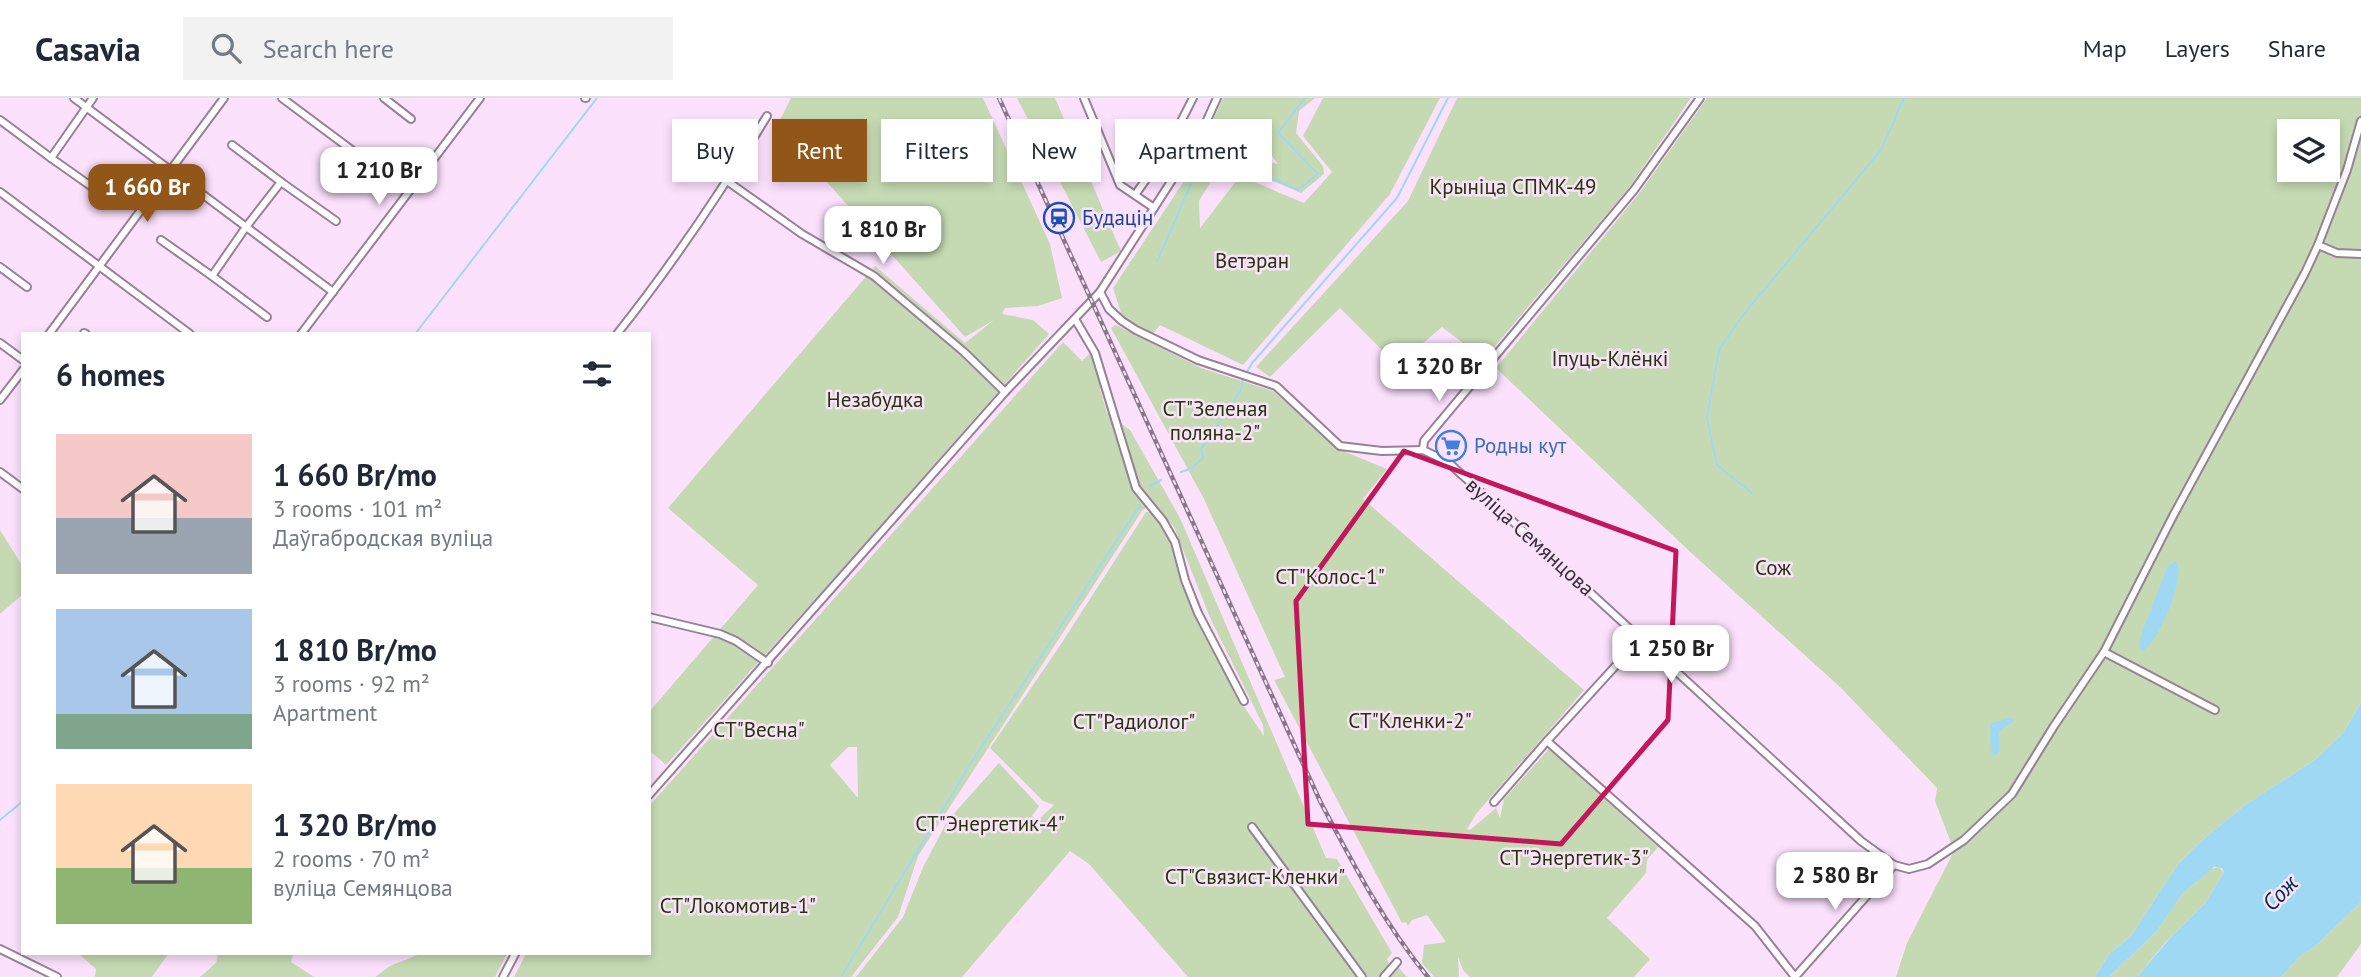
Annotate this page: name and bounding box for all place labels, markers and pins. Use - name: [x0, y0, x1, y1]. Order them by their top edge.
- pin: 1 210 Br: [307, 148, 451, 207]
- pin: 1 660 Br: [75, 164, 219, 224]
- station icon: Будацін: [1042, 201, 1076, 235]
- place label: Будацін: [1082, 204, 1153, 231]
- pin: 1 810 Br: [811, 206, 955, 266]
- pin: 1 320 Br: [1367, 344, 1511, 403]
- supermarket icon: Родны кут: [1434, 429, 1468, 463]
- place label: Родны кут: [1474, 432, 1567, 459]
- pin: 1 250 Br: [1599, 626, 1743, 685]
- pin: 2 580 Br: [1763, 852, 1907, 912]

